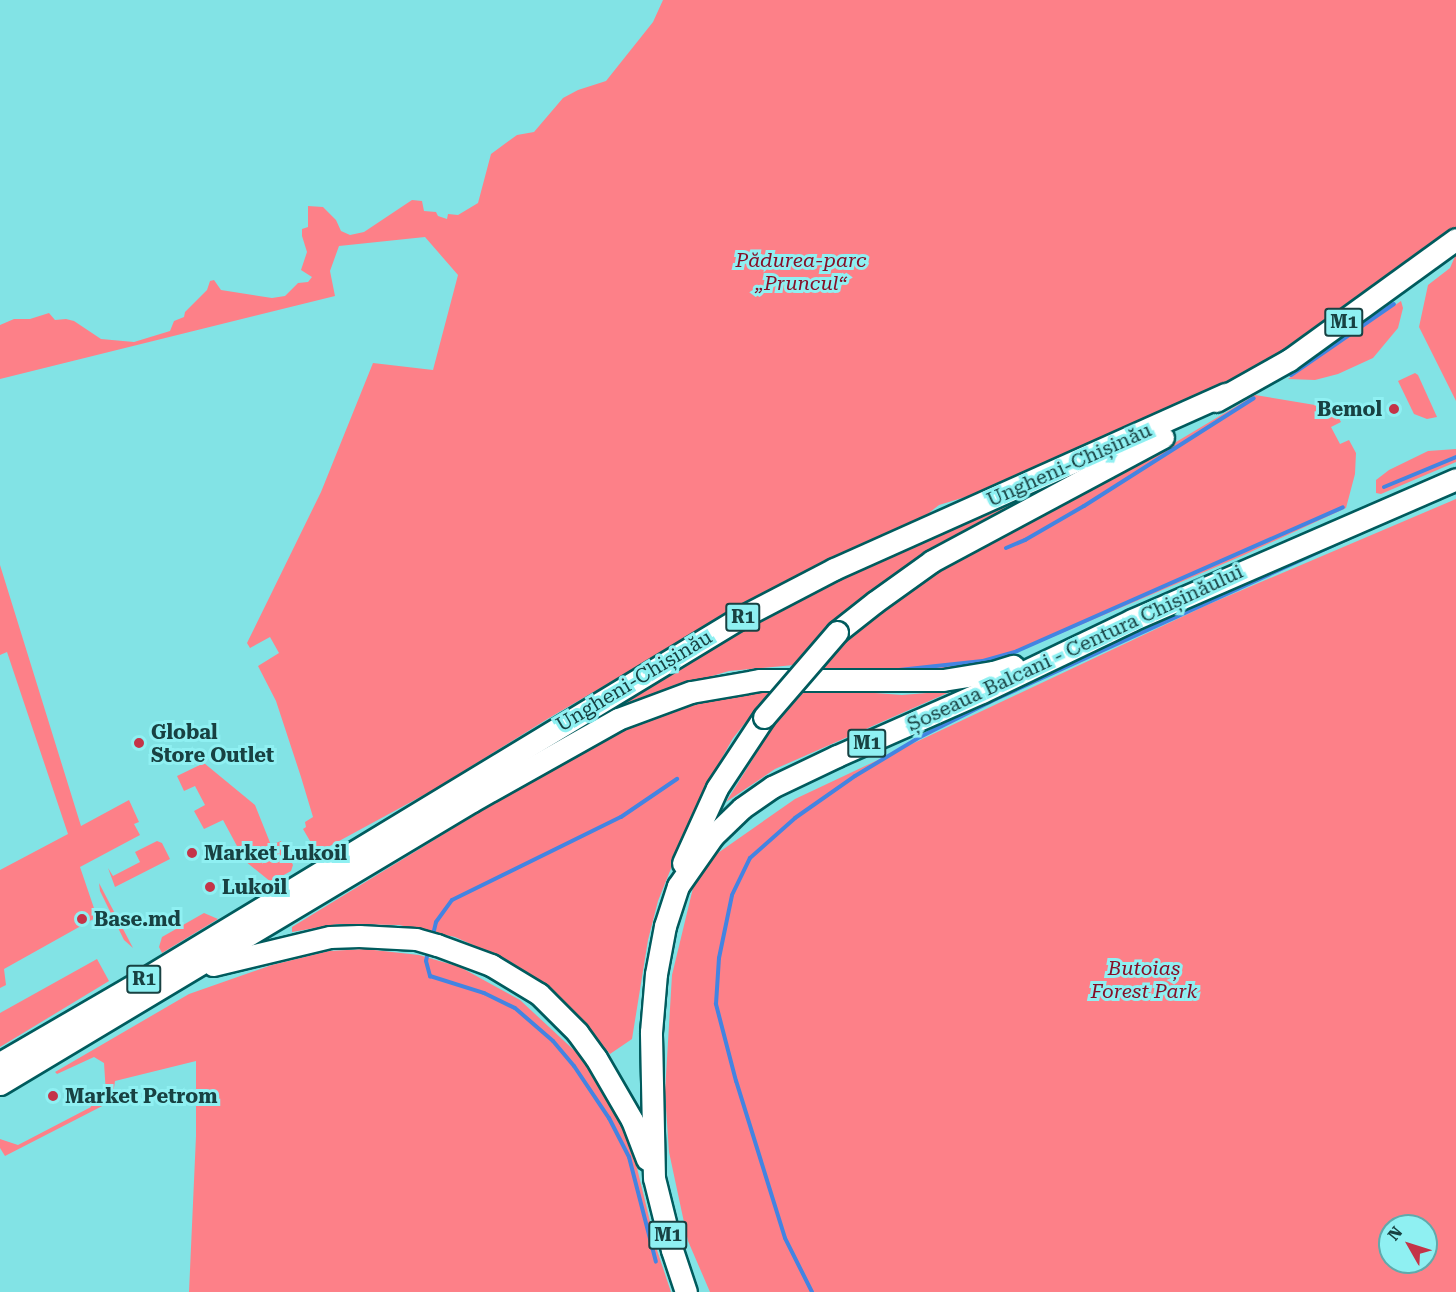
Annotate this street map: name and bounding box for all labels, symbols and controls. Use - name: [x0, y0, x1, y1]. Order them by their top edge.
- park label: Pădurea-parc „Pruncul“: [736, 249, 866, 296]
- road number: M1: [1323, 307, 1365, 337]
- place label: Bemol: [1317, 397, 1382, 421]
- marker: Bemol: [1387, 402, 1401, 416]
- street label: Ungheni-Chișinău: [983, 418, 1155, 512]
- street label: Șoseaua Balcani - Centura Chișinăului: [903, 559, 1247, 737]
- road number: R1: [725, 602, 761, 632]
- street label: Ungheni-Chișinău: [552, 625, 716, 737]
- place label: Global Store Outlet: [151, 720, 274, 767]
- road number: M1: [846, 728, 888, 758]
- marker: Global Store Outlet: [132, 736, 146, 750]
- place label: Market Lukoil: [204, 841, 347, 865]
- marker: Market Lukoil: [185, 846, 199, 860]
- place label: Lukoil: [222, 875, 287, 899]
- marker: Lukoil: [203, 880, 217, 894]
- place label: Base.md: [94, 907, 181, 931]
- marker: Base.md: [75, 912, 89, 926]
- park label: Butoiaș Forest Park: [1091, 957, 1197, 1004]
- road number: R1: [126, 964, 162, 994]
- place label: Market Petrom: [65, 1084, 217, 1108]
- marker: Market Petrom: [46, 1089, 60, 1103]
- north arrow: [1378, 1214, 1438, 1274]
- road number: M1: [647, 1220, 689, 1250]
- text: N: [1384, 1223, 1406, 1244]

